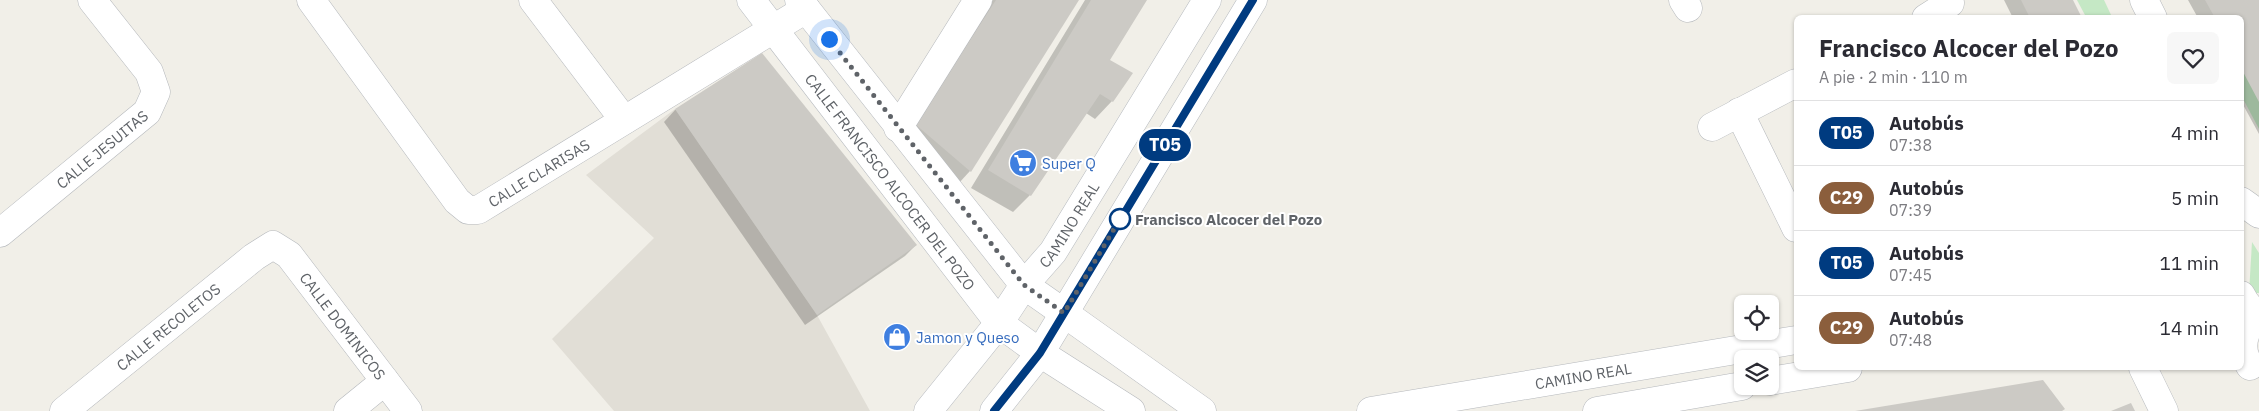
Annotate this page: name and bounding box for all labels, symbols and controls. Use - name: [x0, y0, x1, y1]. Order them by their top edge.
- your location: [817, 27, 842, 52]
- text: Francisco Alcocer del Pozo: [1819, 32, 2118, 64]
- button: heart: [2167, 32, 2219, 84]
- text: A pie · 2 min · 110 m: [1819, 67, 1968, 87]
- street label: CALLE FRANCISCO ALCOCER DEL POZO: [801, 70, 980, 294]
- street label: CALLE JESUITAS: [52, 106, 152, 192]
- text: Autobús: [1889, 111, 1964, 135]
- text: T05: [1830, 121, 1863, 144]
- text: 4 min: [2171, 121, 2219, 145]
- line badge: T05: [1136, 129, 1194, 161]
- text: T05: [1149, 133, 1181, 156]
- street label: CALLE CLARISAS: [485, 134, 593, 211]
- text: 07:38: [1889, 135, 1932, 155]
- supermarket icon: Super Q: [1008, 148, 1038, 178]
- place label: Super Q: [1042, 154, 1096, 173]
- text: Autobús: [1889, 176, 1964, 200]
- street label: CAMINO REAL: [1035, 178, 1103, 271]
- text: C29: [1830, 186, 1863, 209]
- text: 5 min: [2171, 186, 2219, 210]
- text: 07:39: [1889, 200, 1932, 220]
- marker: Francisco Alcocer del Pozo: [1109, 208, 1131, 230]
- place label: Francisco Alcocer del Pozo: [1135, 210, 1322, 229]
- text: Autobús: [1889, 241, 1964, 265]
- text: T05: [1830, 251, 1863, 274]
- text: 11 min: [2160, 251, 2219, 275]
- text: 07:45: [1889, 265, 1932, 285]
- street label: CALLE DOMINICOS: [296, 268, 390, 383]
- street label: CALLE RECOLETOS: [112, 279, 224, 374]
- map controls: [1734, 295, 1779, 395]
- button: locate: [1734, 295, 1779, 340]
- text: Autobús: [1889, 306, 1964, 330]
- text: C29: [1830, 316, 1863, 339]
- text: 14 min: [2160, 316, 2219, 340]
- shop icon: Jamon y Queso: [882, 322, 912, 352]
- place label: Jamon y Queso: [916, 328, 1019, 347]
- text: 07:48: [1889, 330, 1932, 350]
- button: layers: [1734, 350, 1779, 395]
- street label: CAMINO REAL: [1533, 358, 1633, 393]

